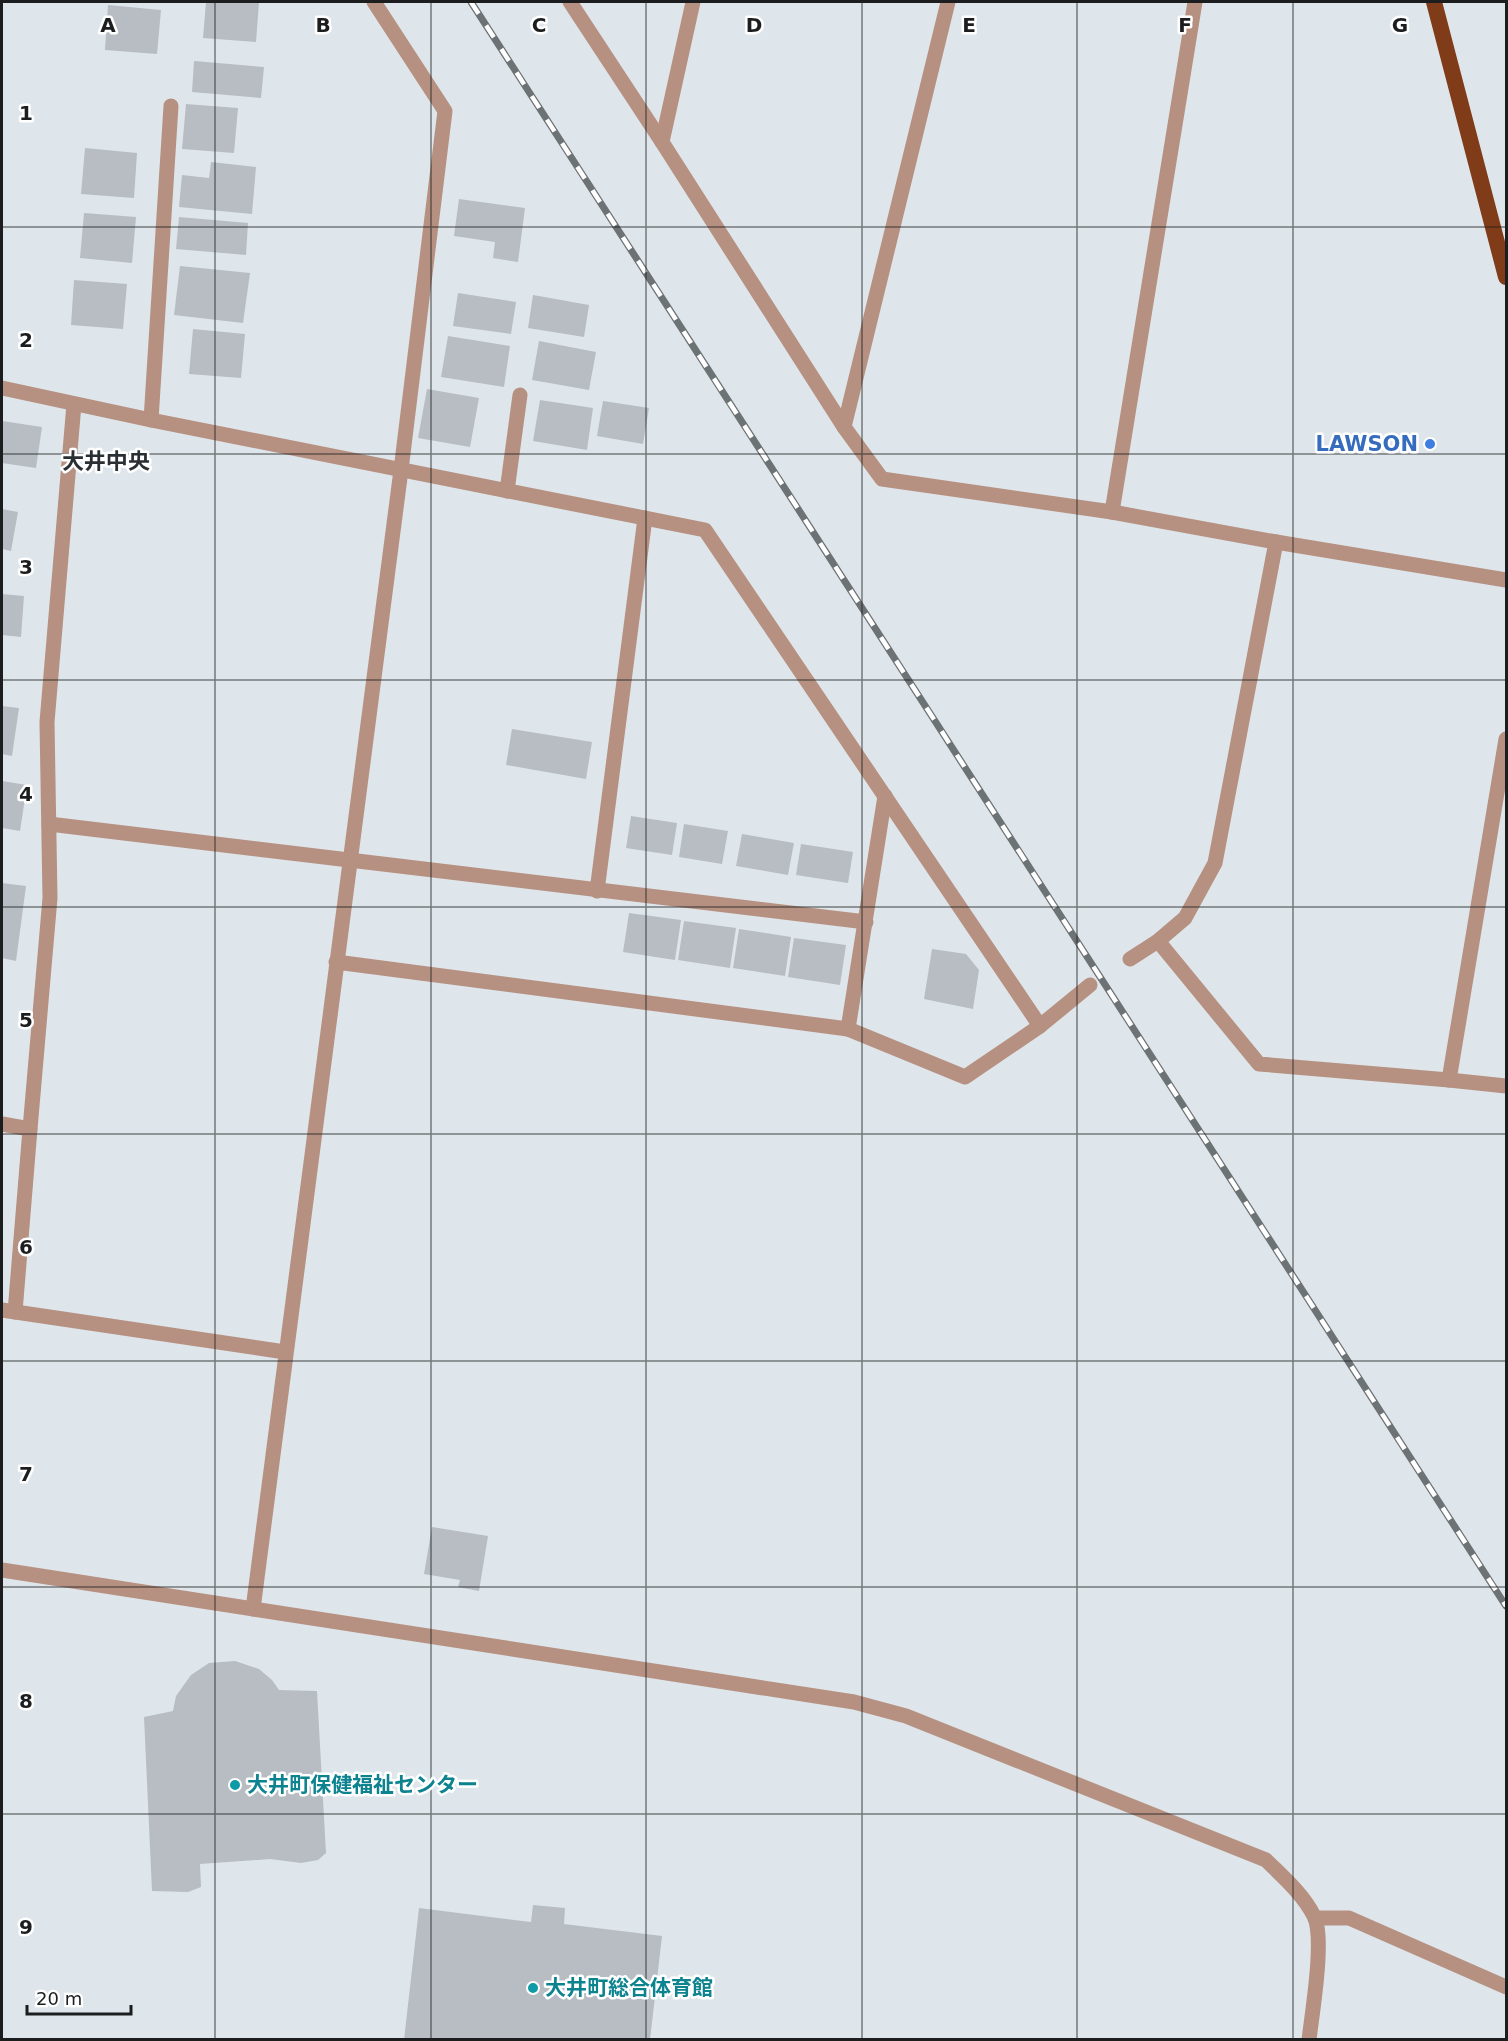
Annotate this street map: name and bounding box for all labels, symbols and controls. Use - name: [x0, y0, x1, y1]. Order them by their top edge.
- text: A: [100, 13, 116, 37]
- text: B: [315, 13, 331, 37]
- text: C: [532, 13, 546, 37]
- text: D: [746, 13, 762, 37]
- text: E: [962, 13, 976, 37]
- text: F: [1178, 13, 1192, 37]
- text: G: [1392, 13, 1408, 37]
- text: 1: [19, 101, 33, 125]
- text: 2: [19, 328, 33, 352]
- place label: LAWSON: [1316, 432, 1418, 456]
- marker: LAWSON: [1423, 437, 1437, 451]
- district label: 大井中央: [62, 449, 150, 474]
- text: 3: [19, 555, 33, 579]
- text: 4: [19, 782, 33, 806]
- text: 5: [19, 1008, 33, 1032]
- text: 6: [19, 1235, 33, 1259]
- text: 7: [19, 1462, 33, 1486]
- text: 8: [19, 1689, 33, 1713]
- place label: 大井町保健福祉センター: [247, 1773, 478, 1797]
- marker: 大井町保健福祉センター: [228, 1778, 242, 1792]
- text: 9: [19, 1915, 33, 1939]
- place label: 大井町総合体育館: [545, 1976, 713, 2000]
- scale bar: [27, 1978, 130, 2016]
- marker: 大井町総合体育館: [526, 1981, 540, 1995]
- text: 20 m: [36, 1988, 82, 2009]

